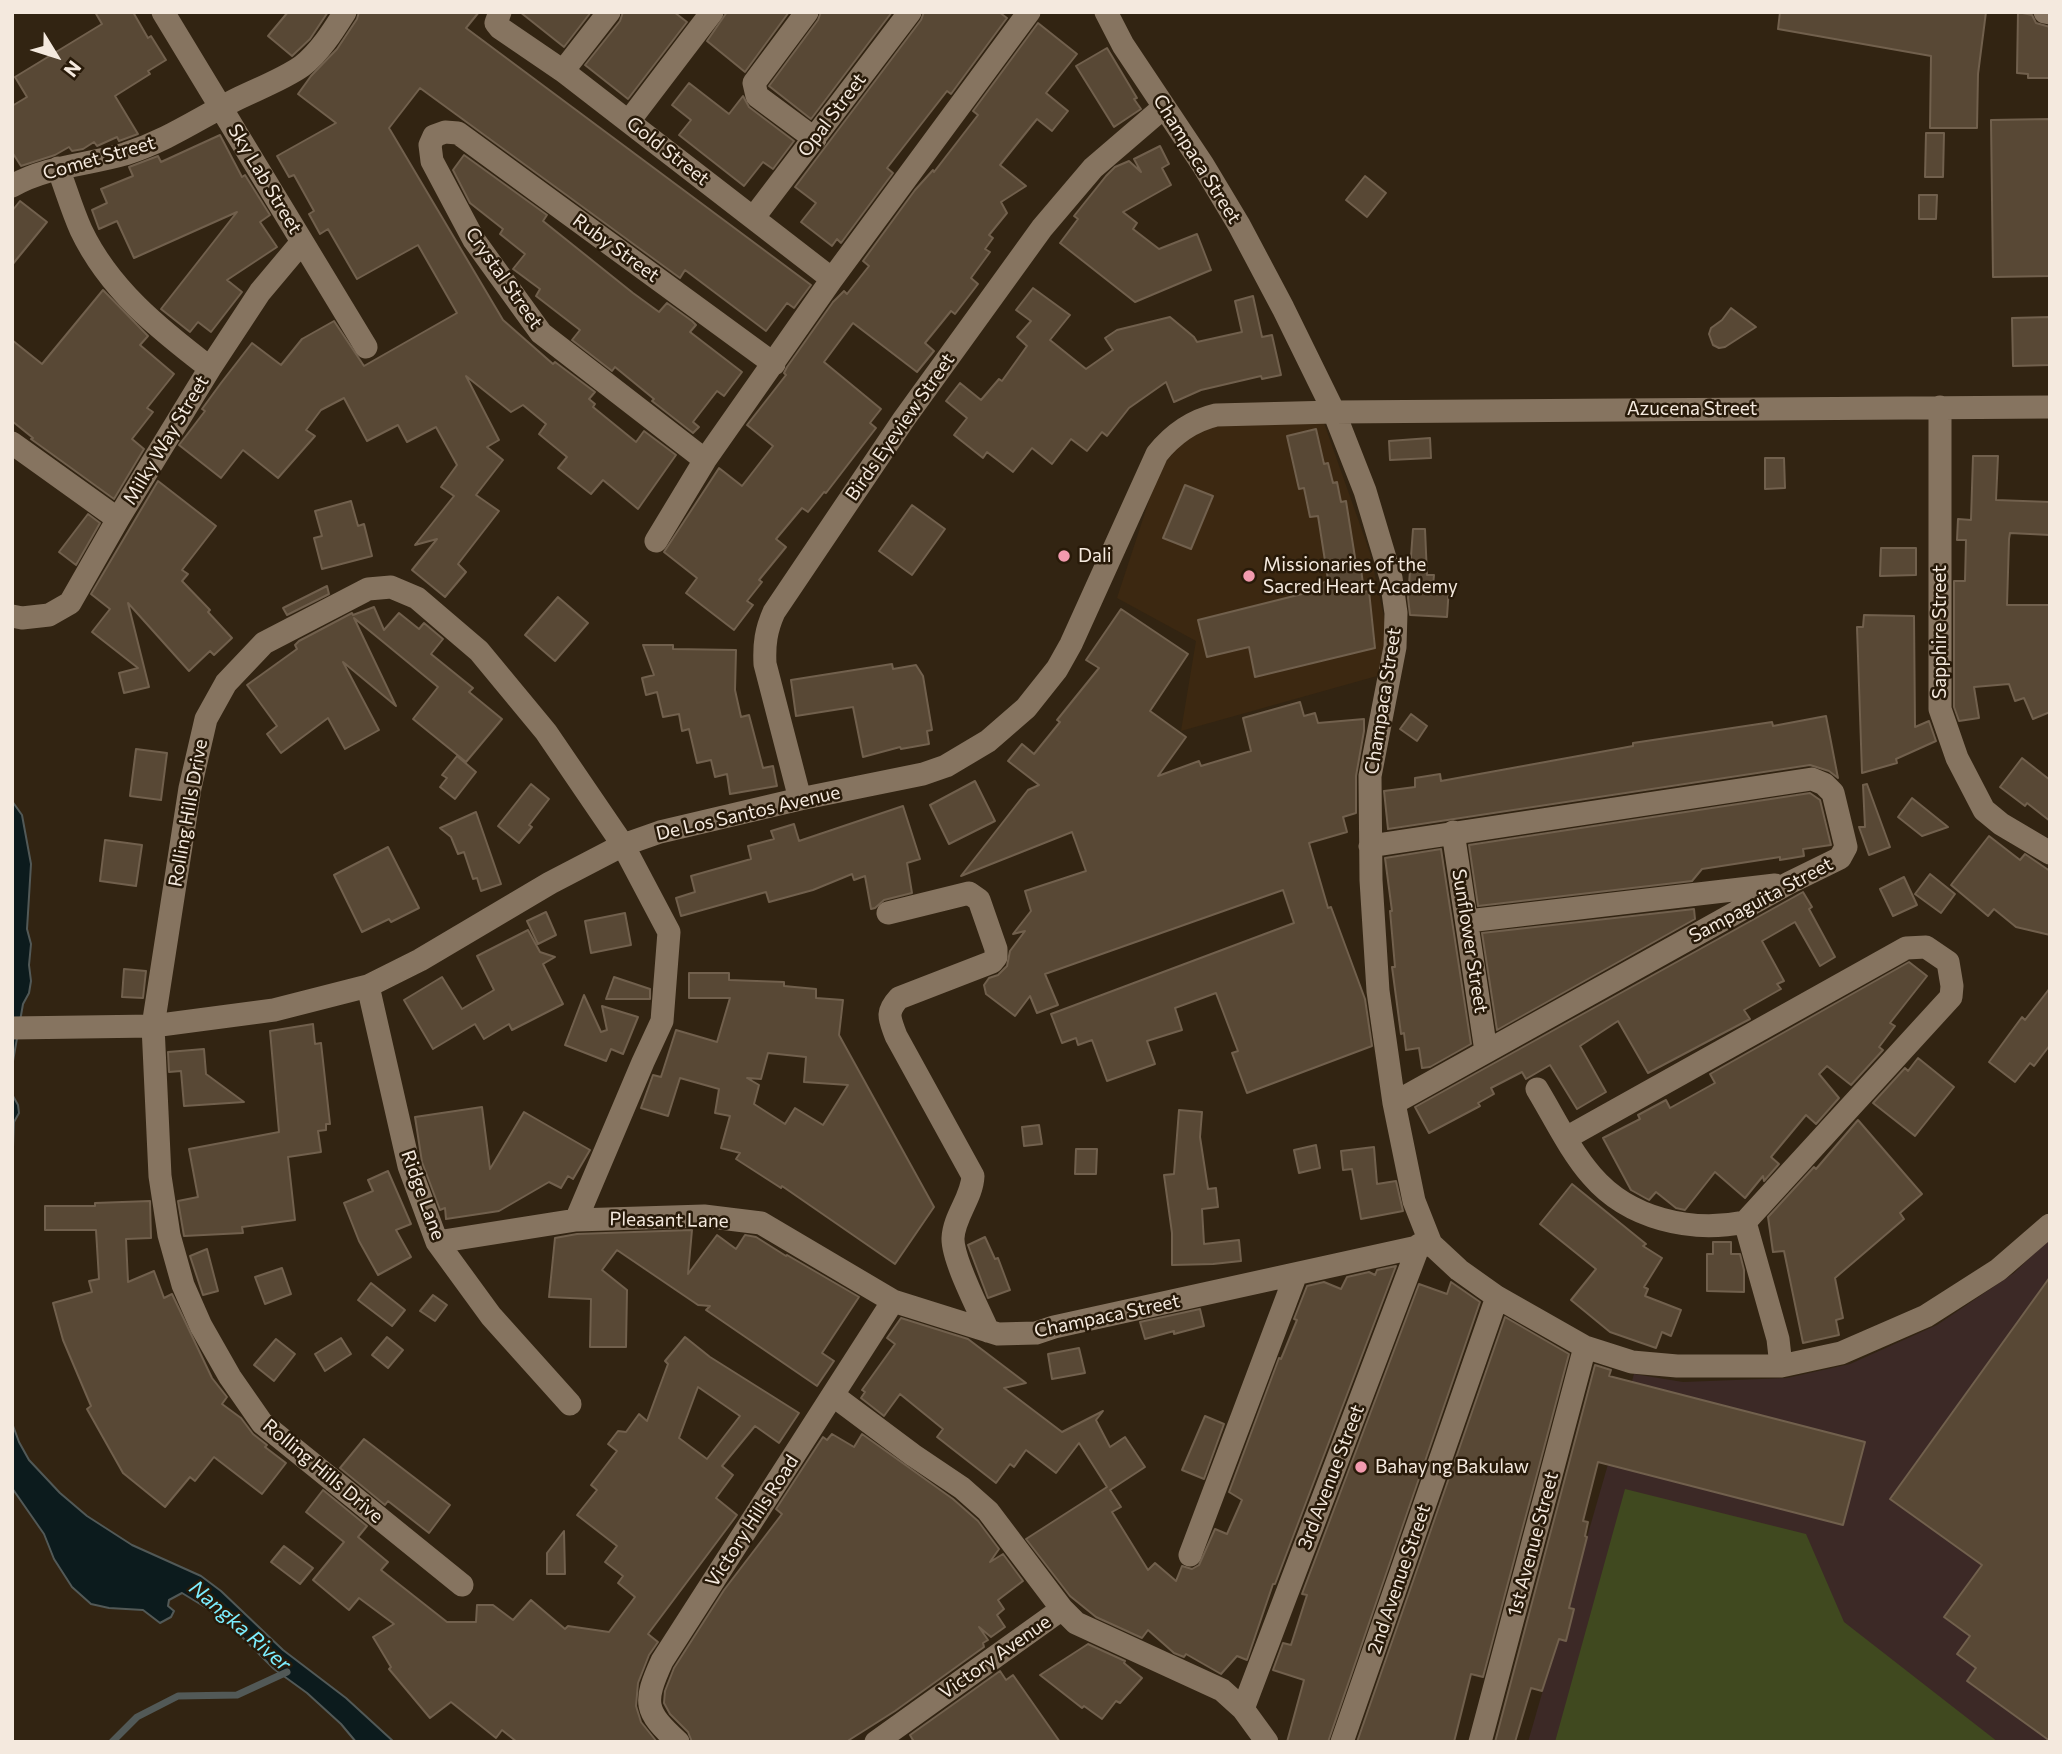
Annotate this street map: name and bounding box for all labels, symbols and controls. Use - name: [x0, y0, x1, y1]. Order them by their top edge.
- north arrow: [21, 21, 91, 91]
- text: N: [59, 57, 86, 82]
- street label: Opal Street: [793, 69, 871, 161]
- street label: Champaca Street: [1148, 90, 1246, 228]
- street label: Gold Street: [622, 112, 714, 190]
- street label: Sky Lab Street: [223, 120, 307, 238]
- street label: Comet Street: [40, 131, 158, 185]
- street label: Ruby Street: [568, 209, 664, 287]
- street label: Crystal Street: [461, 223, 547, 333]
- street label: Birds Eyeview Street: [841, 349, 959, 505]
- street label: Milky Way Street: [118, 371, 214, 509]
- street label: Azucena Street: [1627, 398, 1757, 420]
- place label: Dali: [1078, 545, 1112, 567]
- marker: Dali: [1056, 548, 1072, 564]
- place label: Missionaries of the Sacred Heart Academy: [1263, 554, 1458, 598]
- street label: Sapphire Street: [1929, 565, 1951, 699]
- marker: Missionaries of the Sacred Heart Academy: [1241, 568, 1257, 584]
- street label: Champaca Street: [1360, 626, 1406, 776]
- street label: Rolling Hills Drive: [164, 737, 212, 889]
- street label: De Los Santos Avenue: [654, 781, 842, 845]
- street label: Sampaguita Street: [1685, 852, 1837, 948]
- street label: Sunflower Street: [1447, 867, 1493, 1015]
- street label: Ridge Lane: [396, 1147, 450, 1243]
- street label: Pleasant Lane: [609, 1208, 729, 1232]
- street label: Champaca Street: [1032, 1289, 1182, 1343]
- street label: 3rd Avenue Street: [1293, 1401, 1369, 1553]
- street label: Rolling Hills Drive: [258, 1414, 388, 1528]
- street label: Victory Hills Road: [701, 1451, 803, 1591]
- place label: Bahay ng Bakulaw: [1375, 1456, 1529, 1478]
- marker: Bahay ng Bakulaw: [1353, 1459, 1369, 1475]
- street label: 1st Avenue Street: [1503, 1469, 1563, 1619]
- street label: 2nd Avenue Street: [1363, 1501, 1435, 1657]
- water label: Nangka River: [184, 1575, 296, 1677]
- street label: Victory Avenue: [935, 1610, 1055, 1704]

